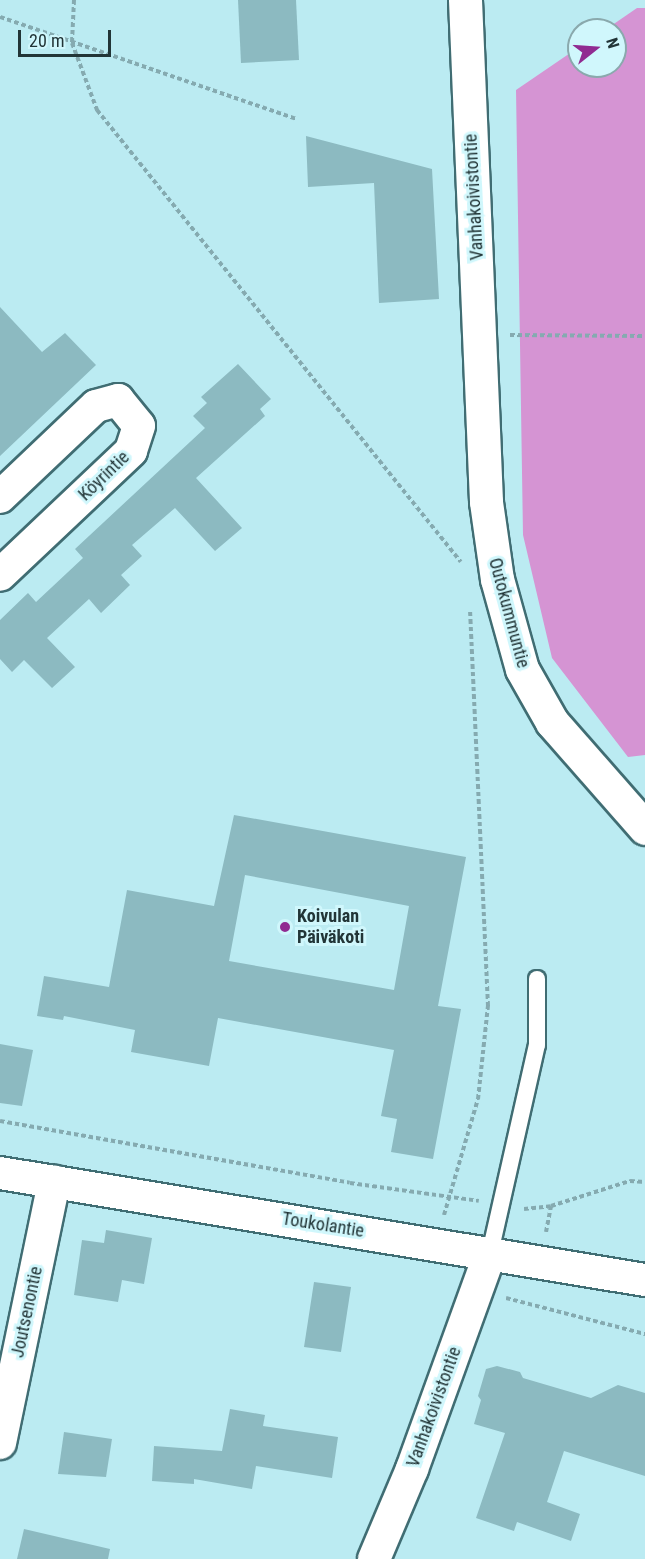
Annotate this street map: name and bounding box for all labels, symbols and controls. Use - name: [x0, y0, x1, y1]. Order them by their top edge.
- scale bar: [21, 18, 114, 56]
- north arrow: [567, 18, 627, 78]
- text: 20 m: [29, 30, 64, 51]
- text: N: [602, 36, 623, 51]
- street label: Vanhakoivistontie: [460, 133, 488, 261]
- street label: Köyrintie: [74, 447, 134, 505]
- street label: Outokummuntie: [484, 556, 534, 670]
- place label: Koivulan Päiväkoti: [297, 906, 364, 948]
- marker: Koivulan Päiväkoti: [278, 920, 292, 934]
- street label: Toukolantie: [280, 1208, 366, 1242]
- street label: Joutsenontie: [7, 1264, 47, 1360]
- street label: Vanhakoivistontie: [402, 1344, 466, 1470]

